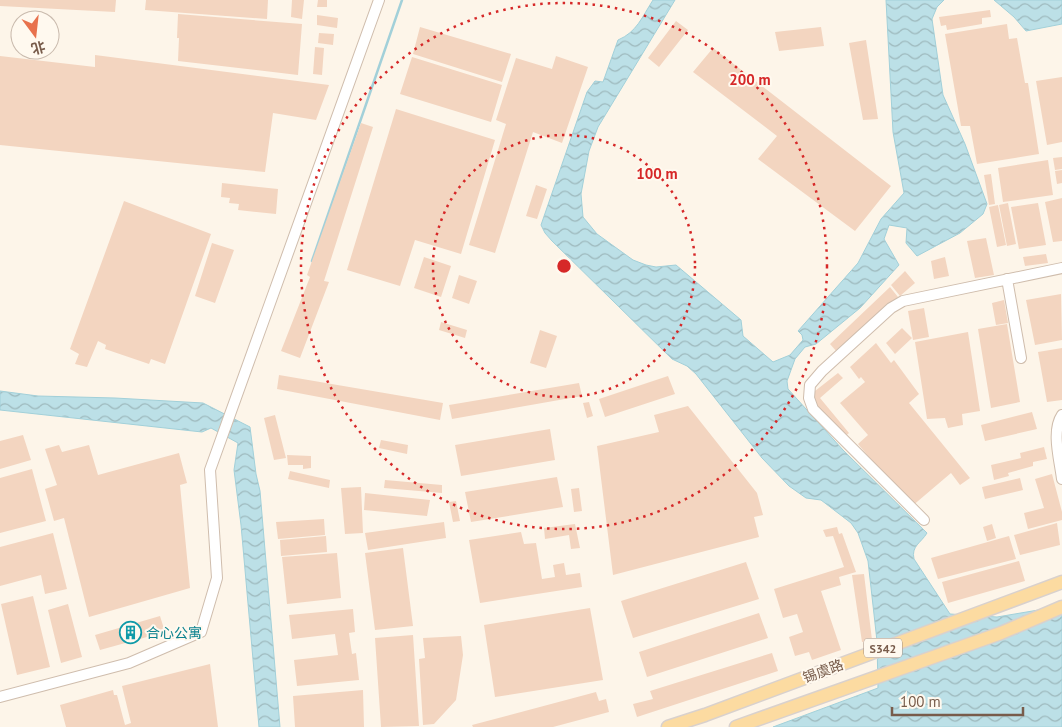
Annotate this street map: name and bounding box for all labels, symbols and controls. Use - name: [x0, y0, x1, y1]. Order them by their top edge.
- north arrow: [10, 10, 60, 60]
- text: 北: [29, 37, 47, 58]
- text: 200 m: [729, 70, 771, 89]
- text: 100 m: [636, 164, 678, 183]
- centre of rings: [555, 257, 573, 275]
- building icon: 合心公寓: [118, 621, 142, 645]
- place label: 合心公寓: [146, 624, 202, 642]
- road number: S342: [864, 638, 902, 658]
- street label: 锡虞路: [800, 655, 846, 687]
- scale bar: [892, 684, 1023, 716]
- text: 100 m: [900, 692, 941, 711]

